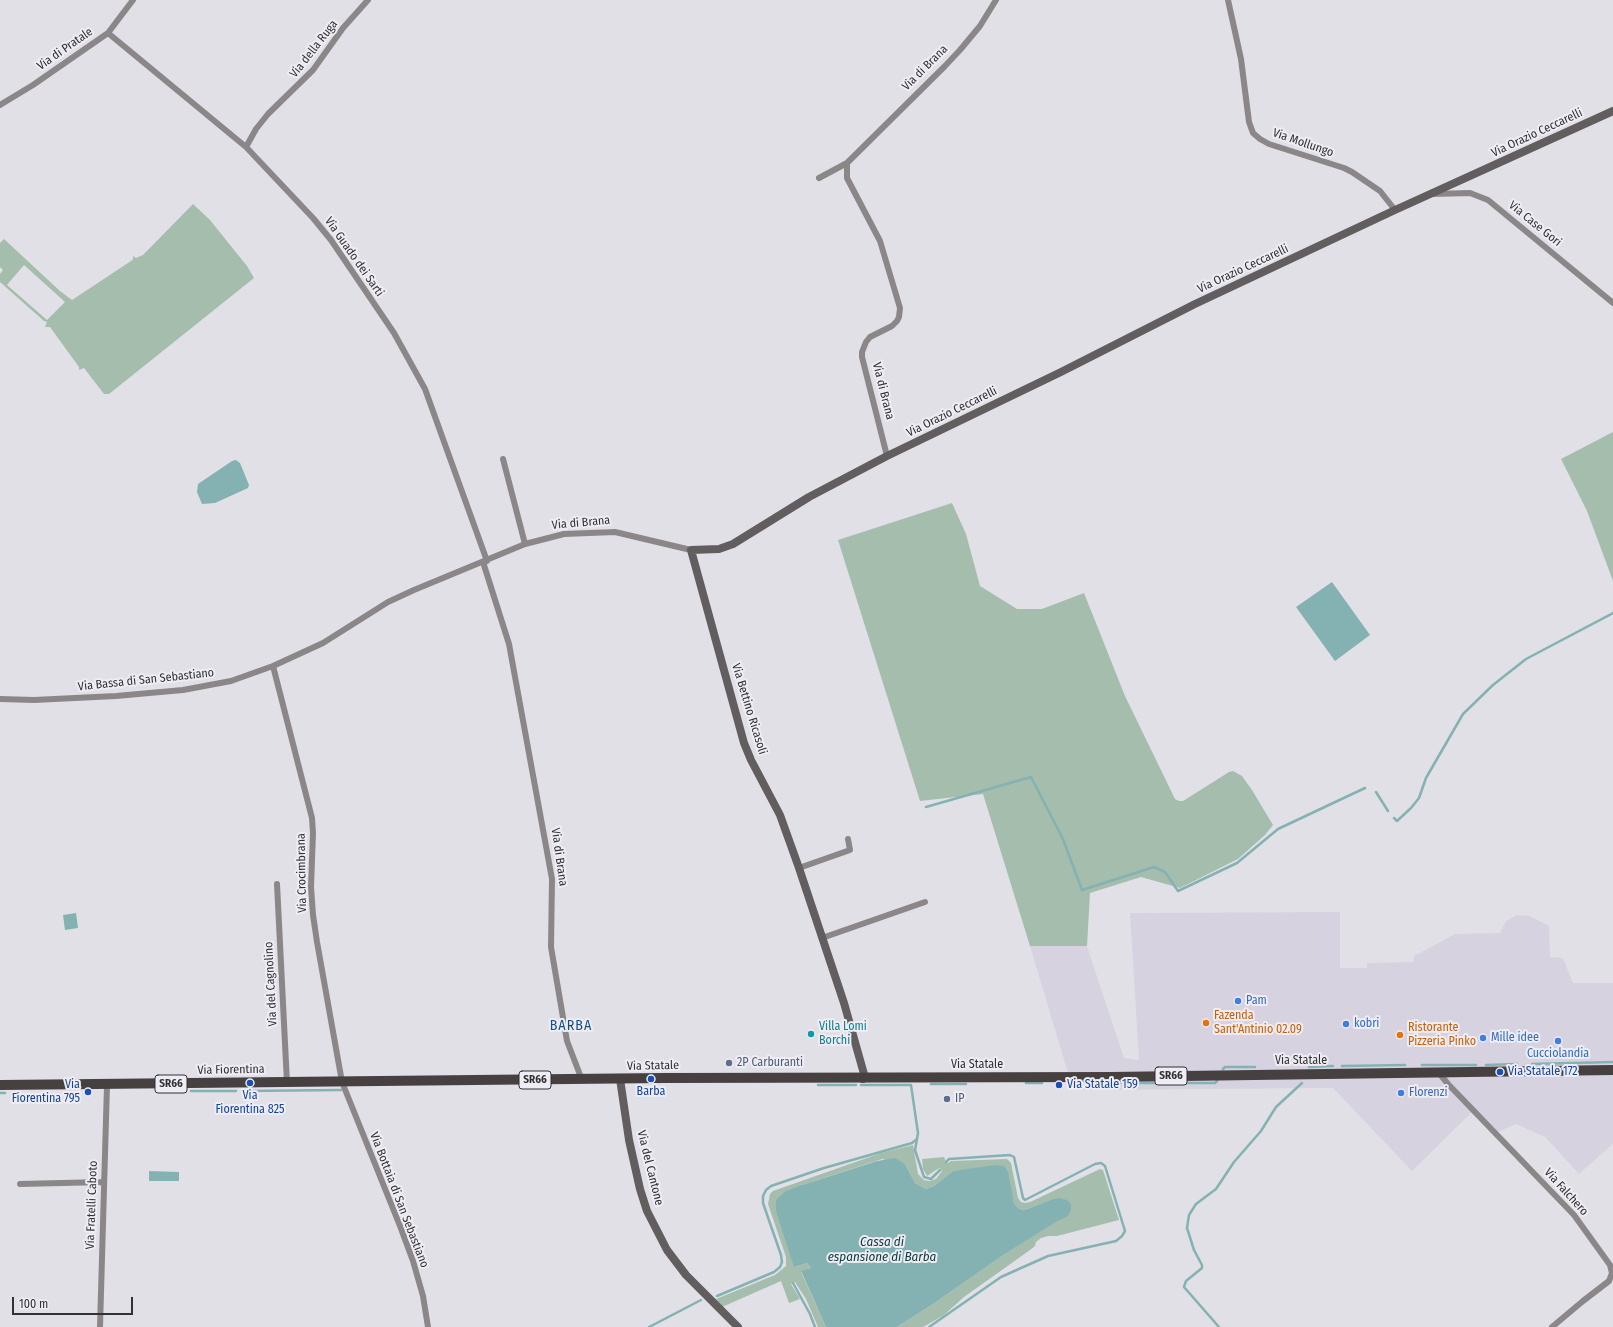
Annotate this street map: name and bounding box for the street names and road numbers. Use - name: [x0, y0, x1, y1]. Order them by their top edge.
- street label: Via della Ruga: [287, 17, 341, 81]
- street label: Via di Pratale: [34, 25, 96, 73]
- street label: Via di Brana: [899, 42, 951, 94]
- street label: Via Orazio Ceccarelli: [1489, 106, 1585, 160]
- street label: Via Mollungo: [1271, 126, 1335, 160]
- street label: Via Case Gori: [1506, 198, 1564, 250]
- street label: Via Guado dei Sarti: [321, 215, 387, 299]
- street label: Via Orazio Ceccarelli: [1195, 242, 1291, 296]
- street label: Via di Brana: [869, 361, 897, 421]
- street label: Via Orazio Ceccarelli: [904, 384, 1000, 440]
- street label: Via di Brana: [551, 513, 611, 533]
- street label: Via Bettino Ricasoli: [728, 662, 770, 756]
- street label: Via Bassa di San Sebastiano: [77, 666, 215, 694]
- street label: Via di Brana: [548, 827, 570, 887]
- street label: Via Crocimbrana: [294, 833, 310, 913]
- street label: Via del Cagnolino: [262, 941, 280, 1027]
- street label: Via Statale: [1275, 1054, 1327, 1068]
- street label: Via Statale: [627, 1058, 679, 1074]
- street label: Via Statale: [951, 1058, 1003, 1072]
- street label: Via Fiorentina: [197, 1062, 265, 1078]
- road number: SR66: [1155, 1067, 1187, 1085]
- road number: SR66: [519, 1071, 551, 1089]
- road number: SR66: [155, 1075, 187, 1093]
- street label: Via del Cantone: [634, 1129, 666, 1207]
- street label: Via Bottaia di San Sebastiano: [366, 1130, 432, 1270]
- street label: Via Fratelli Caboto: [83, 1160, 101, 1250]
- street label: Via Falchero: [1541, 1165, 1591, 1219]

